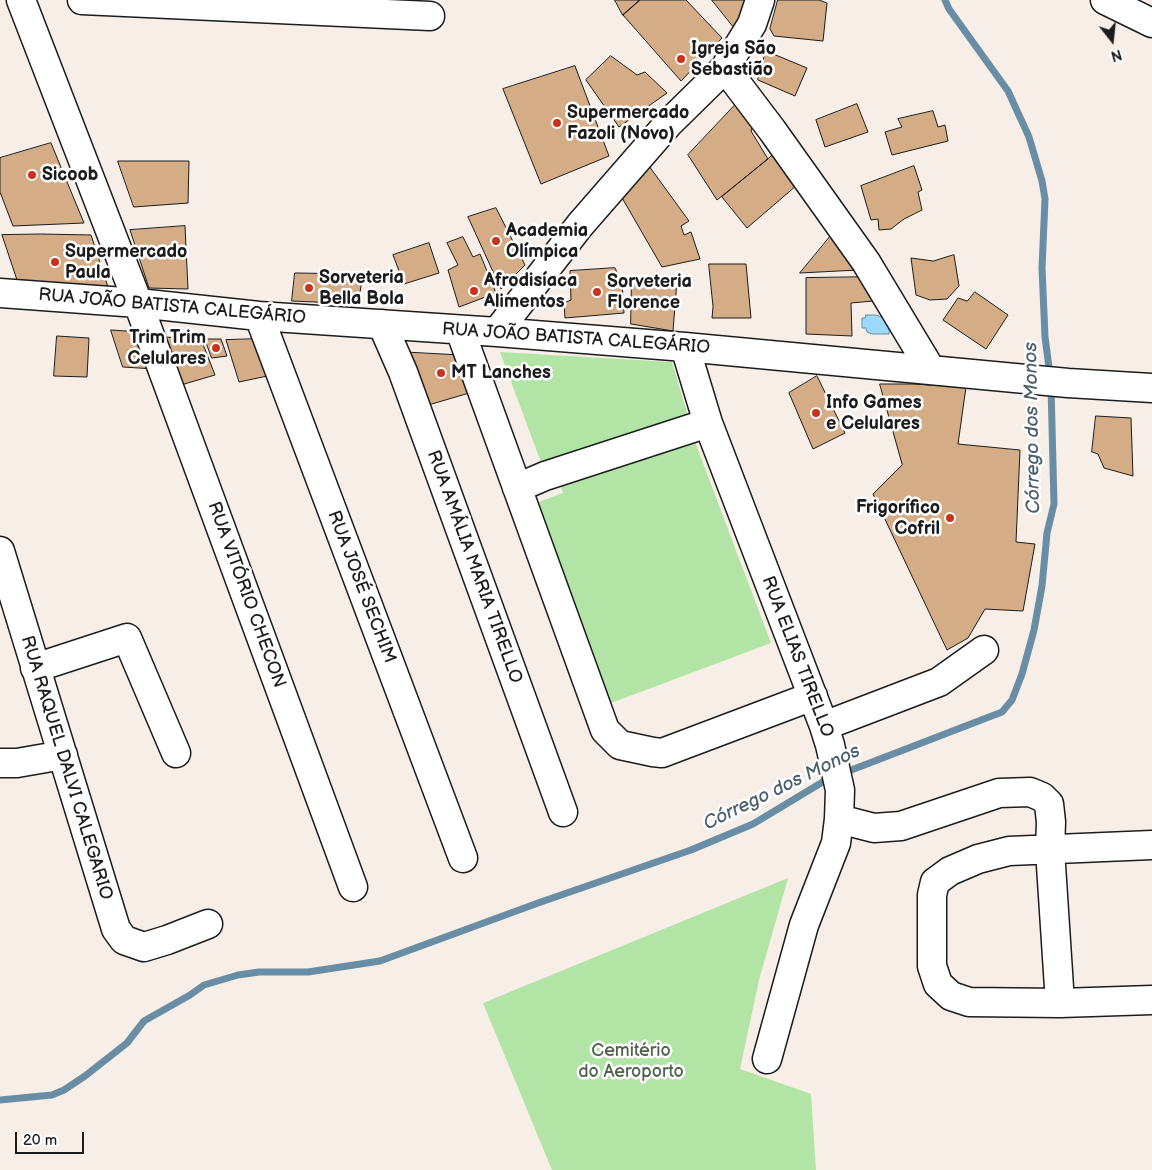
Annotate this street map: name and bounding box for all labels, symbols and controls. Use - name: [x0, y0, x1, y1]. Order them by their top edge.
- north arrow: [1087, 15, 1137, 65]
- place label: Igreja São Sebastião: [691, 38, 776, 80]
- text: N: [1109, 45, 1124, 65]
- marker: Igreja São Sebastião: [675, 53, 687, 65]
- place label: Supermercado Fazoli (Novo): [567, 102, 689, 144]
- marker: Supermercado Fazoli (Novo): [551, 117, 563, 129]
- place label: Sicoob: [42, 164, 98, 186]
- marker: Sicoob: [26, 169, 38, 181]
- place label: Academia Olímpica: [506, 220, 588, 262]
- marker: Academia Olímpica: [490, 235, 502, 247]
- place label: Supermercado Paula: [65, 241, 187, 284]
- marker: Supermercado Paula: [49, 256, 61, 268]
- place label: Sorveteria Bella Bola: [319, 267, 404, 310]
- place label: Afrodisíaca Alimentos: [484, 270, 577, 312]
- place label: Sorveteria Florence: [607, 271, 692, 314]
- marker: Sorveteria Bella Bola: [303, 282, 315, 294]
- street label: RUA JOÃO BATISTA CALEGÁRIO: [37, 285, 307, 329]
- marker: Afrodisíaca Alimentos: [468, 285, 480, 297]
- marker: Sorveteria Florence: [591, 286, 603, 298]
- street label: RUA JOÃO BATISTA CALEGÁRIO: [441, 319, 711, 359]
- place label: Trim Trim Celulares: [127, 327, 206, 369]
- marker: Trim Trim Celulares: [210, 342, 222, 354]
- water label: Córrego dos Monos: [1020, 342, 1046, 514]
- place label: MT Lanches: [451, 362, 551, 384]
- marker: MT Lanches: [435, 367, 447, 379]
- place label: Info Games e Celulares: [826, 392, 921, 434]
- marker: Info Games e Celulares: [810, 407, 822, 419]
- street label: RUA AMÁLIA MARIA TIRELLO: [422, 447, 526, 687]
- place label: Frigorífico Cofril: [856, 497, 940, 540]
- street label: RUA VITÓRIO CHECON: [202, 499, 290, 691]
- street label: RUA JOSÉ SECHIM: [322, 508, 400, 666]
- marker: Frigorífico Cofril: [944, 512, 956, 524]
- street label: RUA ELIAS TIRELLO: [756, 573, 838, 741]
- street label: RUA RAQUEL DALVI CALEGARIO: [15, 633, 117, 903]
- water label: Córrego dos Monos: [700, 740, 864, 836]
- park label: Cemitério do Aeroporto: [578, 1040, 684, 1082]
- scale bar: [18, 1122, 86, 1154]
- text: 20 m: [23, 1131, 57, 1150]

